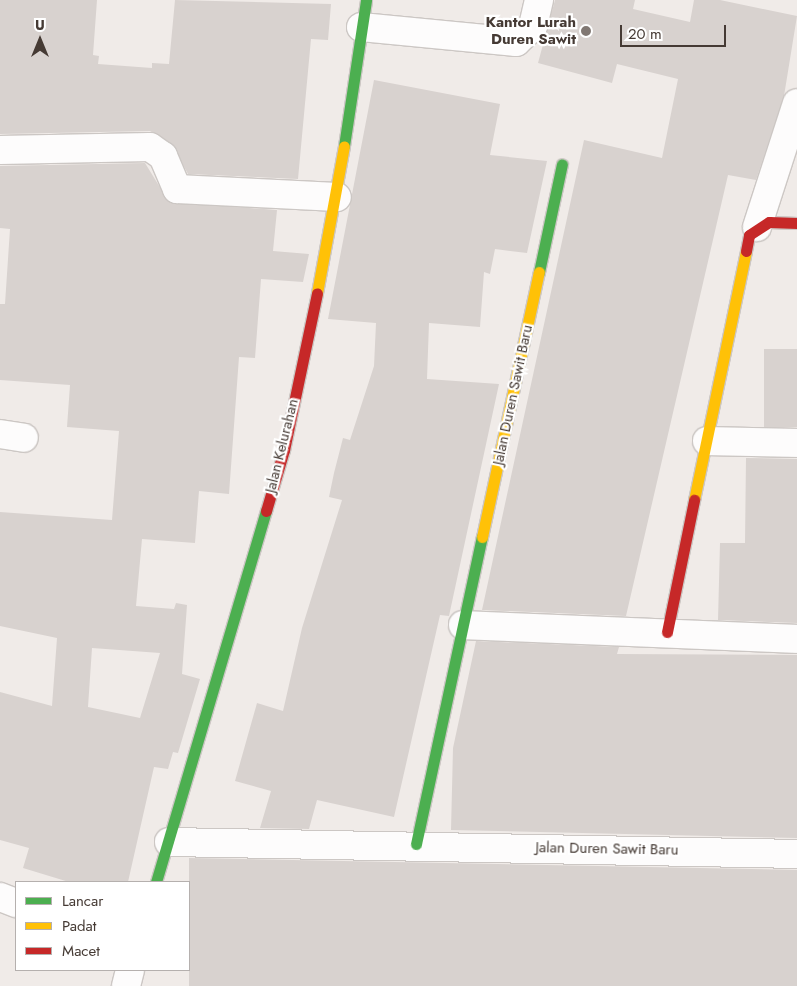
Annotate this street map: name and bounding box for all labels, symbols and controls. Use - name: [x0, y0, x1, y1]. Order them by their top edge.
- place label: Kantor Lurah Duren Sawit: [485, 13, 576, 48]
- north arrow: [15, 15, 65, 65]
- text: U: [35, 15, 45, 35]
- scale bar: [622, 15, 728, 47]
- text: 20 m: [628, 23, 662, 45]
- marker: Kantor Lurah Duren Sawit: [580, 25, 592, 37]
- street label: Jalan Duren Sawit Baru: [489, 323, 537, 467]
- street label: Jalan Kelurahan: [262, 397, 302, 495]
- street label: Jalan Duren Sawit Baru: [535, 839, 679, 859]
- legend: [15, 881, 190, 971]
- text: Lancar: [62, 890, 103, 912]
- text: Padat: [62, 915, 96, 937]
- text: Macet: [62, 940, 100, 962]

